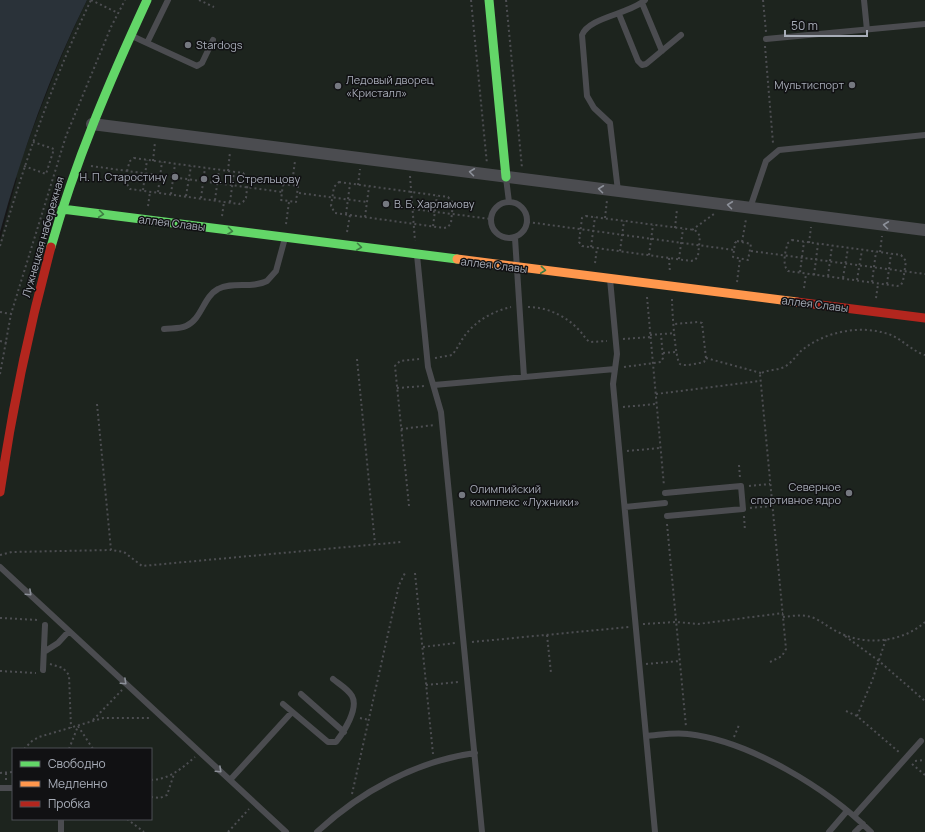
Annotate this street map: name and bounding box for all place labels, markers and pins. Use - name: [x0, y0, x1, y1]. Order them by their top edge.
- place label: Stardogs: [196, 37, 243, 52]
- marker: Stardogs: [183, 40, 193, 50]
- place label: Ледовый дворец «Кристалл»: [346, 72, 434, 100]
- place label: Мультиспорт: [774, 77, 844, 92]
- marker: Мультиспорт: [847, 80, 857, 90]
- marker: Ледовый дворец «Кристалл»: [333, 81, 343, 91]
- place label: Н. П. Старостину: [79, 169, 167, 184]
- place label: Э. П. Стрельцову: [212, 171, 300, 186]
- marker: Н. П. Старостину: [170, 172, 180, 182]
- marker: Э. П. Стрельцову: [199, 174, 209, 184]
- place label: В. Б. Харламову: [394, 196, 475, 211]
- marker: В. Б. Харламову: [381, 199, 391, 209]
- place label: Северное спортивное ядро: [751, 479, 842, 507]
- place label: Олимпийский комплекс «Лужники»: [470, 481, 580, 509]
- marker: Северное спортивное ядро: [844, 488, 854, 498]
- marker: Олимпийский комплекс «Лужники»: [457, 490, 467, 500]

